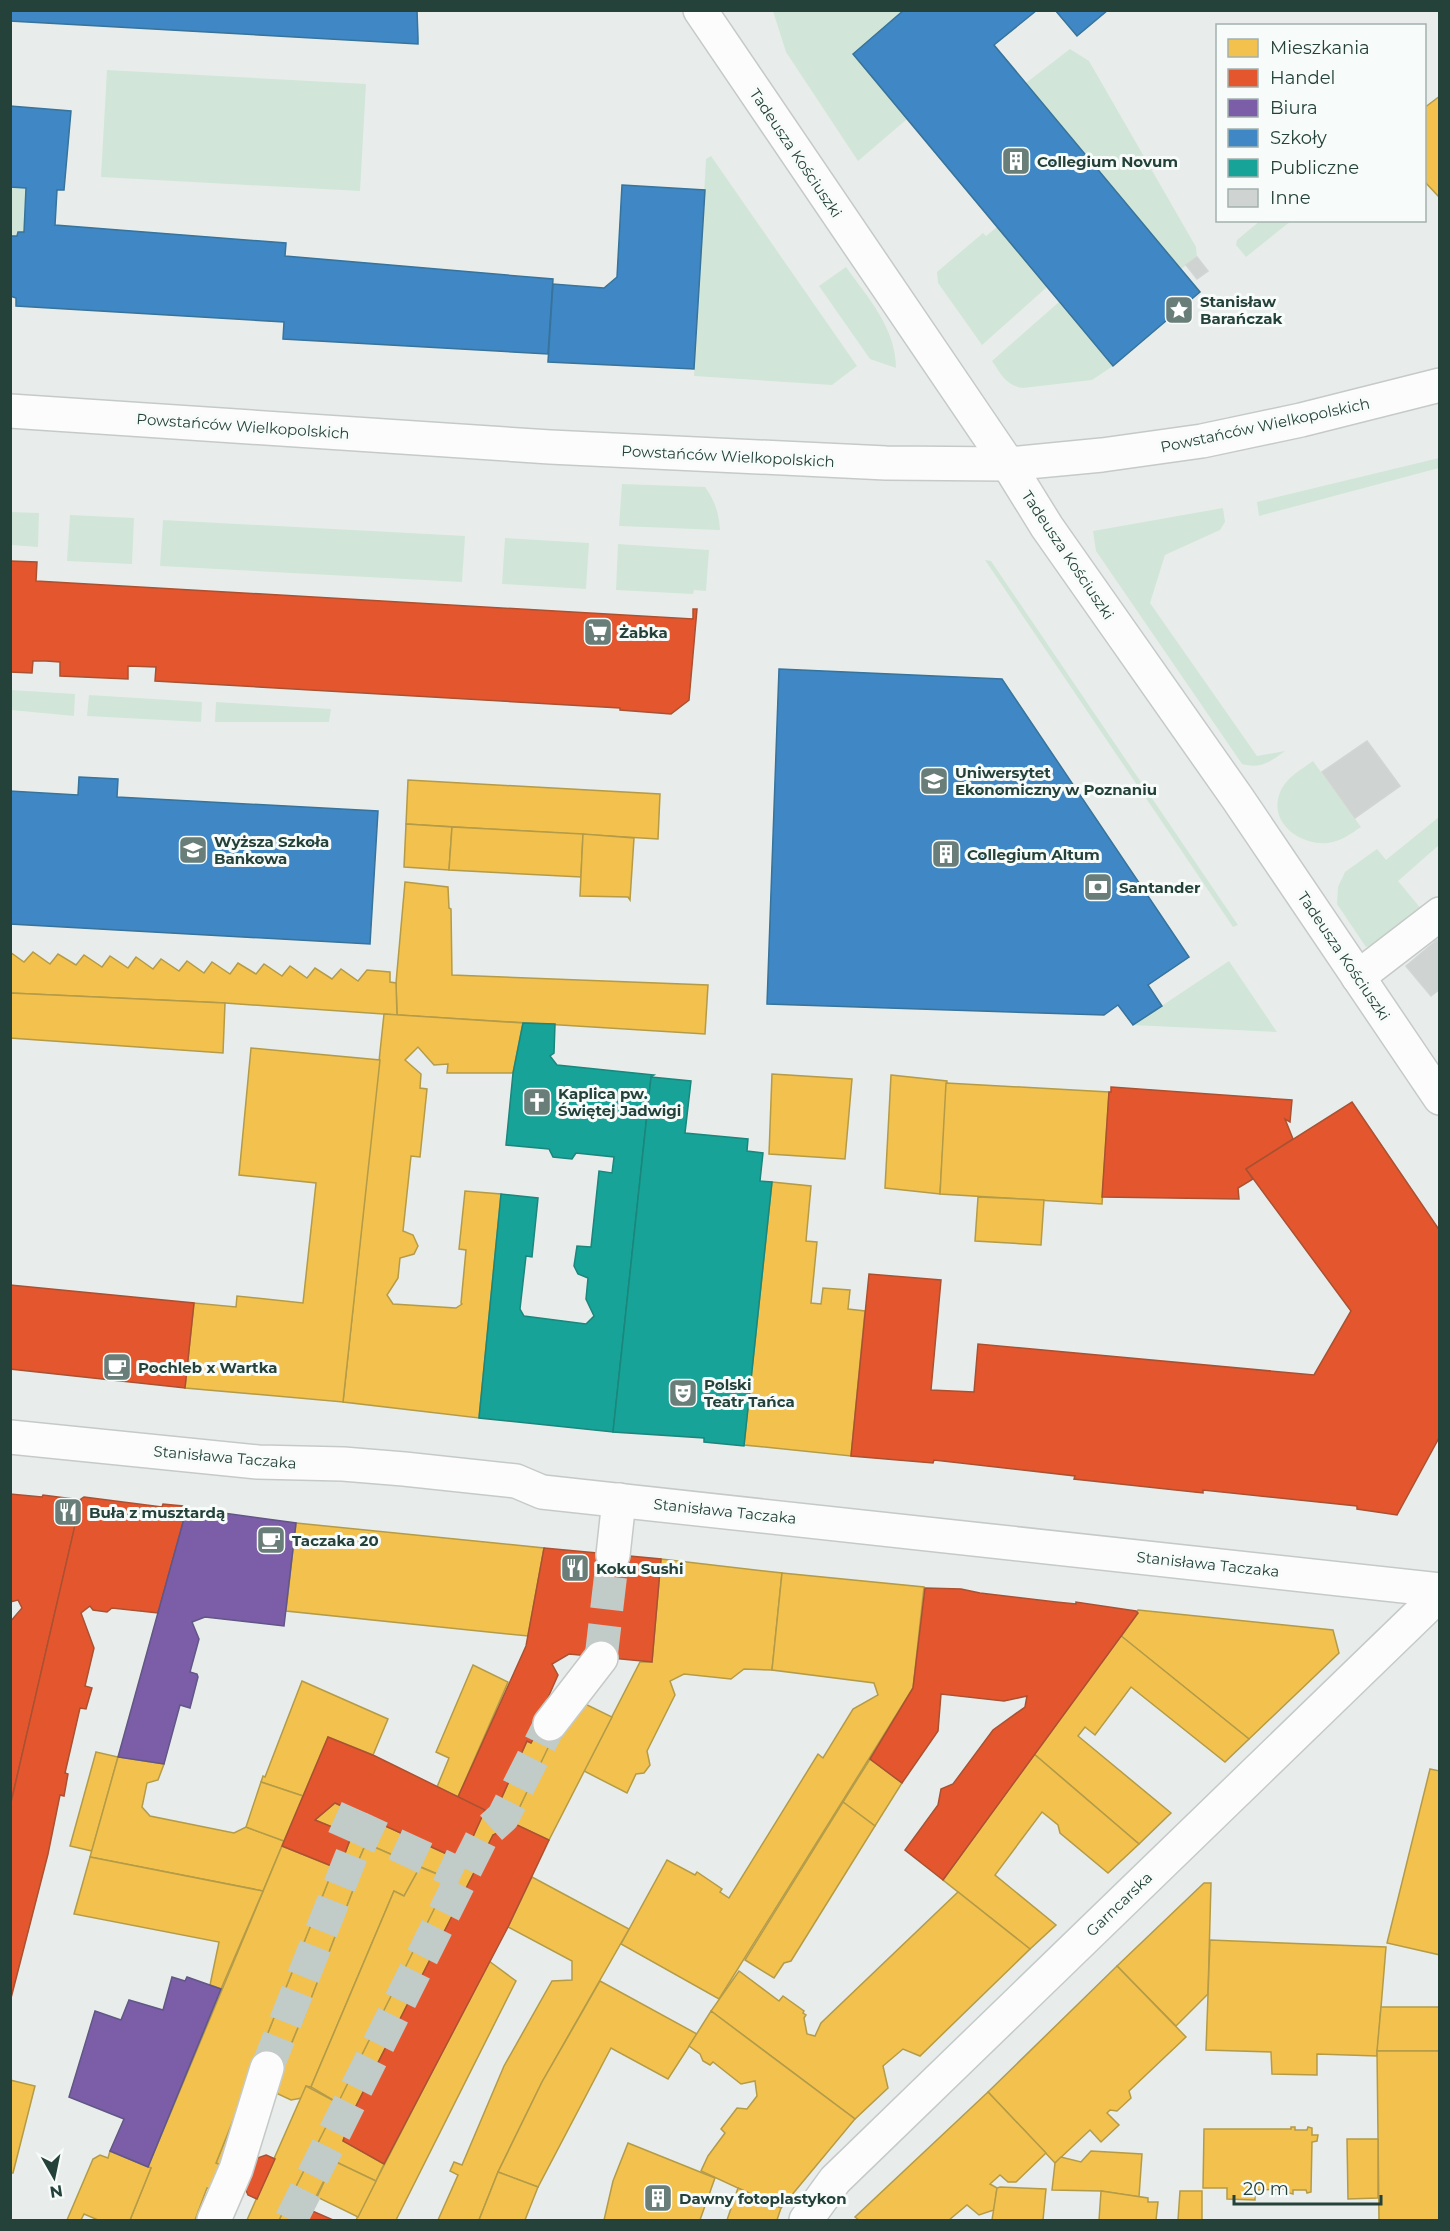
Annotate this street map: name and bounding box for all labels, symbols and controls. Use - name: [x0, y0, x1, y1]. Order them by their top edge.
- legend: [1216, 24, 1426, 222]
- text: Mieszkania: [1270, 37, 1370, 59]
- text: Handel: [1270, 67, 1335, 89]
- street label: Tadeusza Kościuszki: [746, 85, 846, 221]
- text: Biura: [1270, 97, 1318, 119]
- text: Szkoły: [1270, 127, 1327, 149]
- building icon: Collegium Novum: [1000, 145, 1032, 177]
- place label: Collegium Novum: [1037, 152, 1178, 171]
- text: Publiczne: [1270, 157, 1359, 179]
- text: Inne: [1270, 187, 1311, 209]
- place label: Stanisław Barańczak: [1200, 292, 1283, 328]
- place icon: Stanisław Barańczak: [1163, 294, 1195, 326]
- street label: Powstańców Wielkopolskich: [1159, 394, 1371, 456]
- street label: Powstańców Wielkopolskich: [136, 409, 350, 443]
- street label: Powstańców Wielkopolskich: [621, 441, 835, 471]
- street label: Tadeusza Kościuszki: [1018, 487, 1118, 623]
- supermarket icon: Żabka: [582, 616, 614, 648]
- place label: Żabka: [619, 623, 668, 642]
- place label: Uniwersytet Ekonomiczny w Poznaniu: [955, 763, 1157, 799]
- school or university icon: Uniwersytet Ekonomiczny w Poznaniu: [918, 765, 950, 797]
- place label: Wyższa Szkoła Bankowa: [214, 832, 329, 868]
- school or university icon: Wyższa Szkoła Bankowa: [177, 834, 209, 866]
- building icon: Collegium Altum: [930, 838, 962, 870]
- place label: Collegium Altum: [967, 845, 1100, 864]
- bank icon: Santander: [1082, 871, 1114, 903]
- place label: Santander: [1119, 878, 1201, 897]
- street label: Tadeusza Kościuszki: [1294, 888, 1394, 1024]
- place label: Kaplica pw. Świętej Jadwigi: [558, 1084, 681, 1120]
- church icon: Kaplica pw. Świętej Jadwigi: [521, 1086, 553, 1118]
- cafe icon: Pochleb x Wartka: [101, 1351, 133, 1383]
- place label: Pochleb x Wartka: [138, 1358, 278, 1377]
- place label: Polski Teatr Tańca: [704, 1375, 795, 1411]
- theatre icon: Polski Teatr Tańca: [667, 1377, 699, 1409]
- street label: Stanisława Taczaka: [153, 1441, 297, 1473]
- street label: Stanisława Taczaka: [653, 1494, 797, 1528]
- restaurant icon: Buła z musztardą: [52, 1496, 84, 1528]
- place label: Buła z musztardą: [89, 1503, 225, 1522]
- cafe icon: Taczaka 20: [255, 1524, 287, 1556]
- place label: Taczaka 20: [292, 1531, 379, 1550]
- street label: Stanisława Taczaka: [1136, 1547, 1280, 1581]
- restaurant icon: Koku Sushi: [559, 1552, 591, 1584]
- place label: Koku Sushi: [596, 1559, 683, 1578]
- street label: Garncarska: [1082, 1868, 1156, 1940]
- north arrow: [24, 2147, 84, 2207]
- scale bar: [1234, 2168, 1381, 2206]
- text: 20 m: [1243, 2178, 1289, 2200]
- text: N: [48, 2181, 64, 2202]
- building icon: Dawny fotoplastykon: [642, 2182, 674, 2214]
- place label: Dawny fotoplastykon: [679, 2189, 847, 2208]

